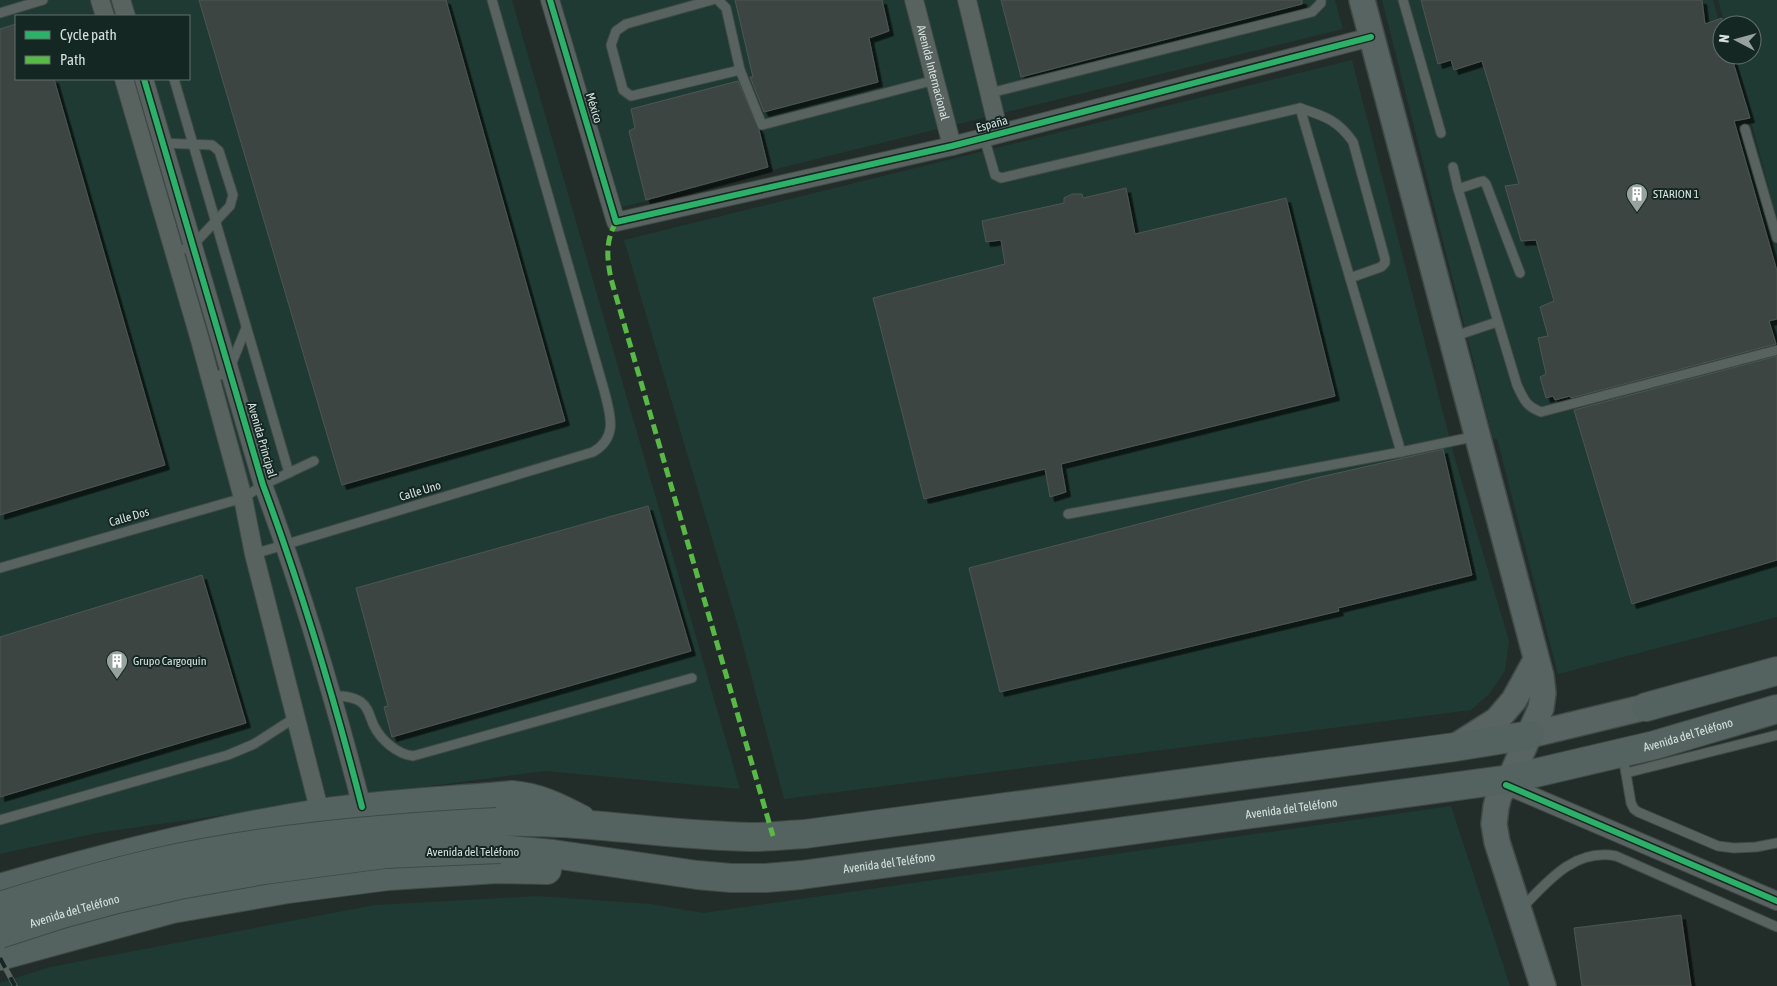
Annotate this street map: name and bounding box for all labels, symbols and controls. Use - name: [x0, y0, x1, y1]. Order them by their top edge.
- legend: [15, 15, 190, 80]
- north arrow: [1712, 15, 1762, 65]
- street label: Avenida Internacional: [914, 23, 952, 122]
- text: Cycle path: [60, 26, 117, 43]
- text: N: [1716, 34, 1732, 44]
- text: Path: [60, 51, 86, 68]
- street label: México: [583, 91, 605, 125]
- street label: España: [975, 113, 1009, 135]
- building icon: STARION 1: [1625, 182, 1649, 213]
- place label: STARION 1: [1653, 187, 1700, 201]
- street label: Avenida Principal: [245, 401, 280, 480]
- street label: Calle Uno: [397, 478, 443, 504]
- street label: Calle Dos: [107, 505, 151, 529]
- building icon: Grupo Cargoquin: [105, 649, 129, 680]
- place label: Grupo Cargoquin: [133, 654, 206, 668]
- street label: Avenida del Teléfono: [1642, 715, 1735, 754]
- street label: Avenida del Teléfono: [1245, 795, 1339, 822]
- street label: Avenida del Teléfono: [427, 845, 520, 859]
- street label: Avenida del Teléfono: [842, 850, 936, 876]
- street label: Avenida del Teléfono: [28, 892, 121, 931]

